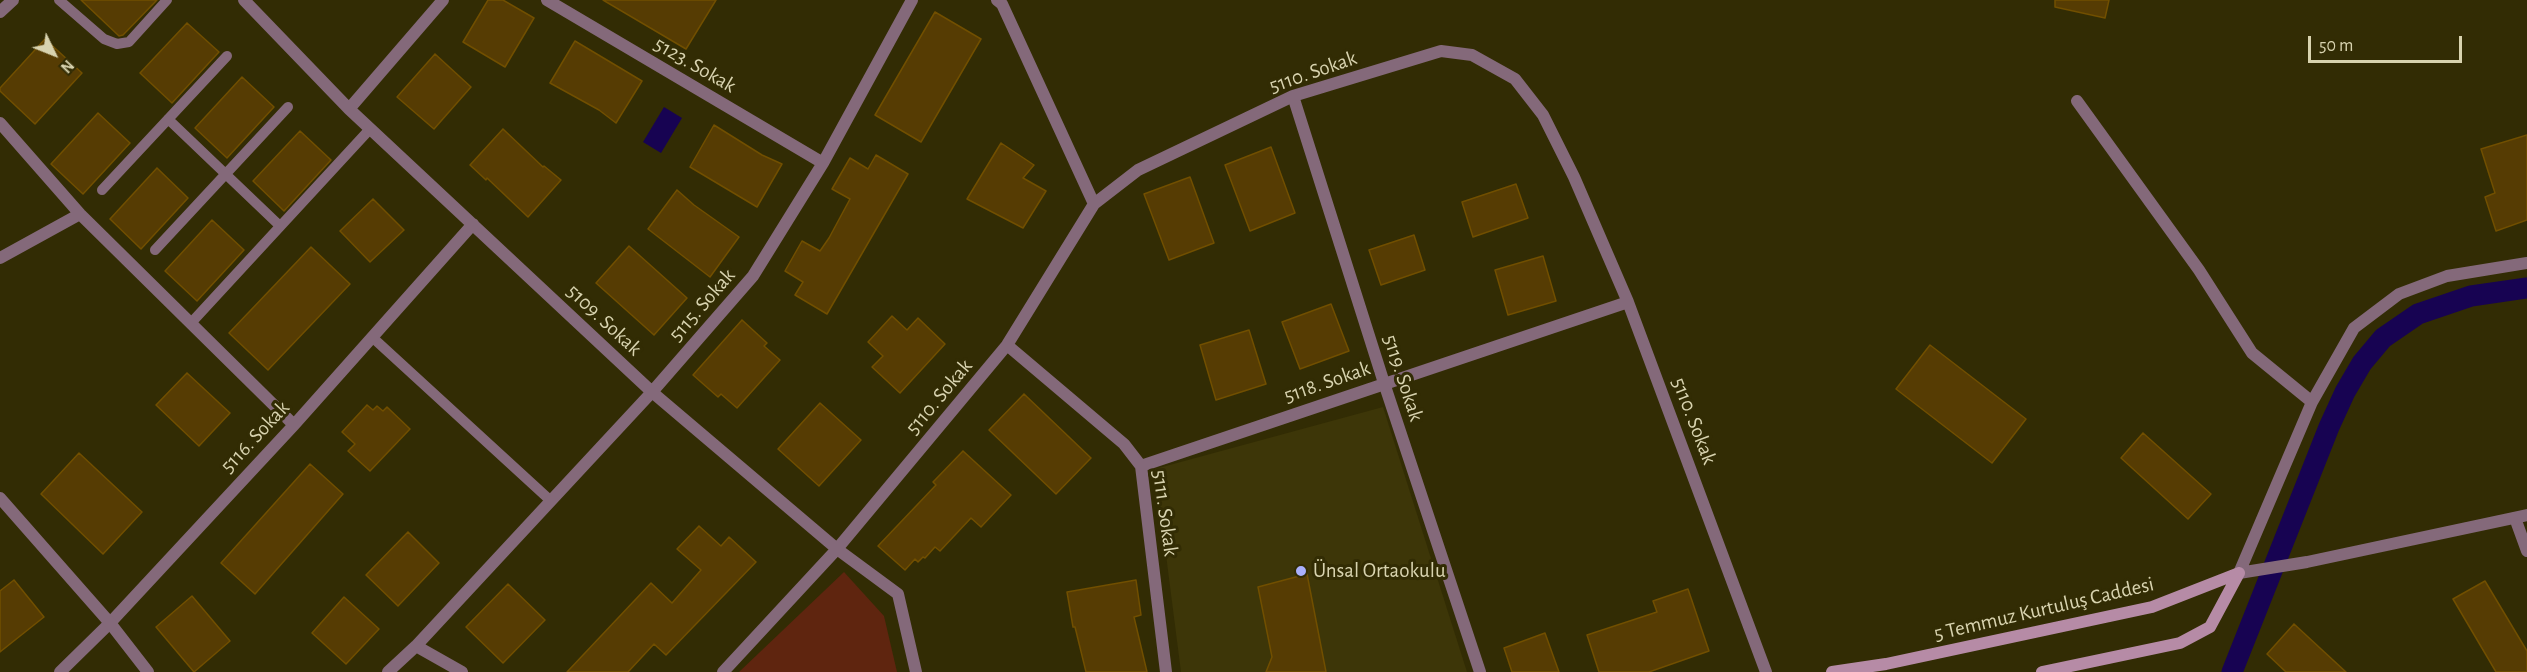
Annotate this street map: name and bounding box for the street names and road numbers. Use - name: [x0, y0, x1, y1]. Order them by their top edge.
- street label: 5123. Sokak: [649, 31, 741, 99]
- street label: 5110. Sokak: [1266, 45, 1360, 99]
- street label: 5115. Sokak: [663, 263, 741, 347]
- street label: 5109. Sokak: [561, 279, 647, 361]
- street label: 5119. Sokak: [1377, 331, 1429, 425]
- street label: 5110. Sokak: [900, 354, 978, 440]
- street label: 5118. Sokak: [1280, 355, 1374, 409]
- street label: 5110. Sokak: [1666, 374, 1722, 468]
- street label: 5116. Sokak: [215, 396, 295, 478]
- street label: 5111. Sokak: [1146, 468, 1184, 558]
- street label: 5 Temmuz Kurtuluş Caddesi: [1932, 571, 2156, 647]

